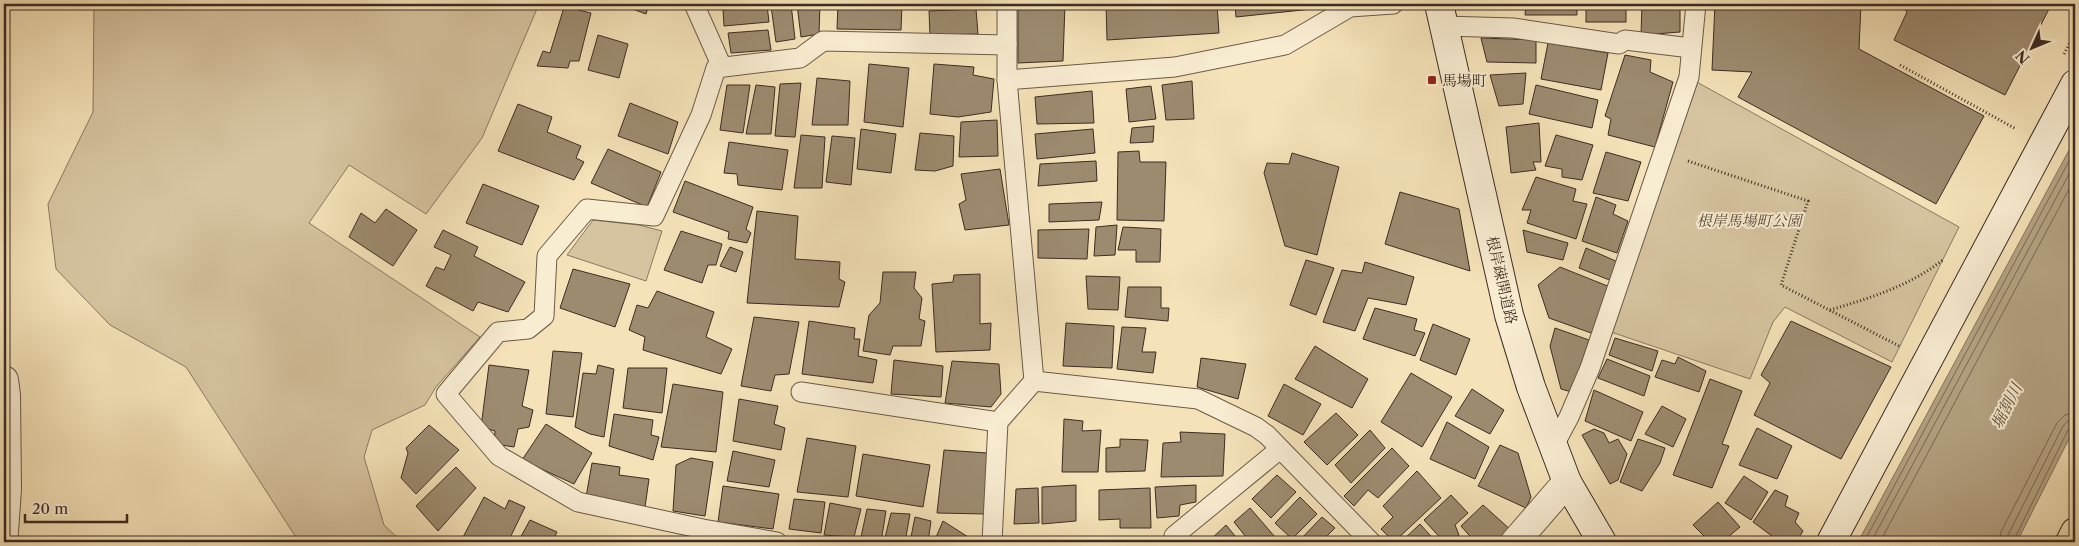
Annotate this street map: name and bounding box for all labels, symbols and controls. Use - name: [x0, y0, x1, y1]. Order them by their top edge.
- north arrow: [2006, 22, 2056, 72]
- text: N: [2012, 46, 2033, 68]
- place label: 馬場町: [1442, 71, 1487, 90]
- marker: 馬場町: [1426, 74, 1438, 86]
- park label: 根岸馬場町公園: [1696, 211, 1804, 230]
- street label: 根岸疎開道路: [1483, 234, 1521, 326]
- water label: 堀割川: [1986, 378, 2027, 432]
- scale bar: [25, 491, 128, 523]
- text: 20 m: [32, 499, 68, 518]

